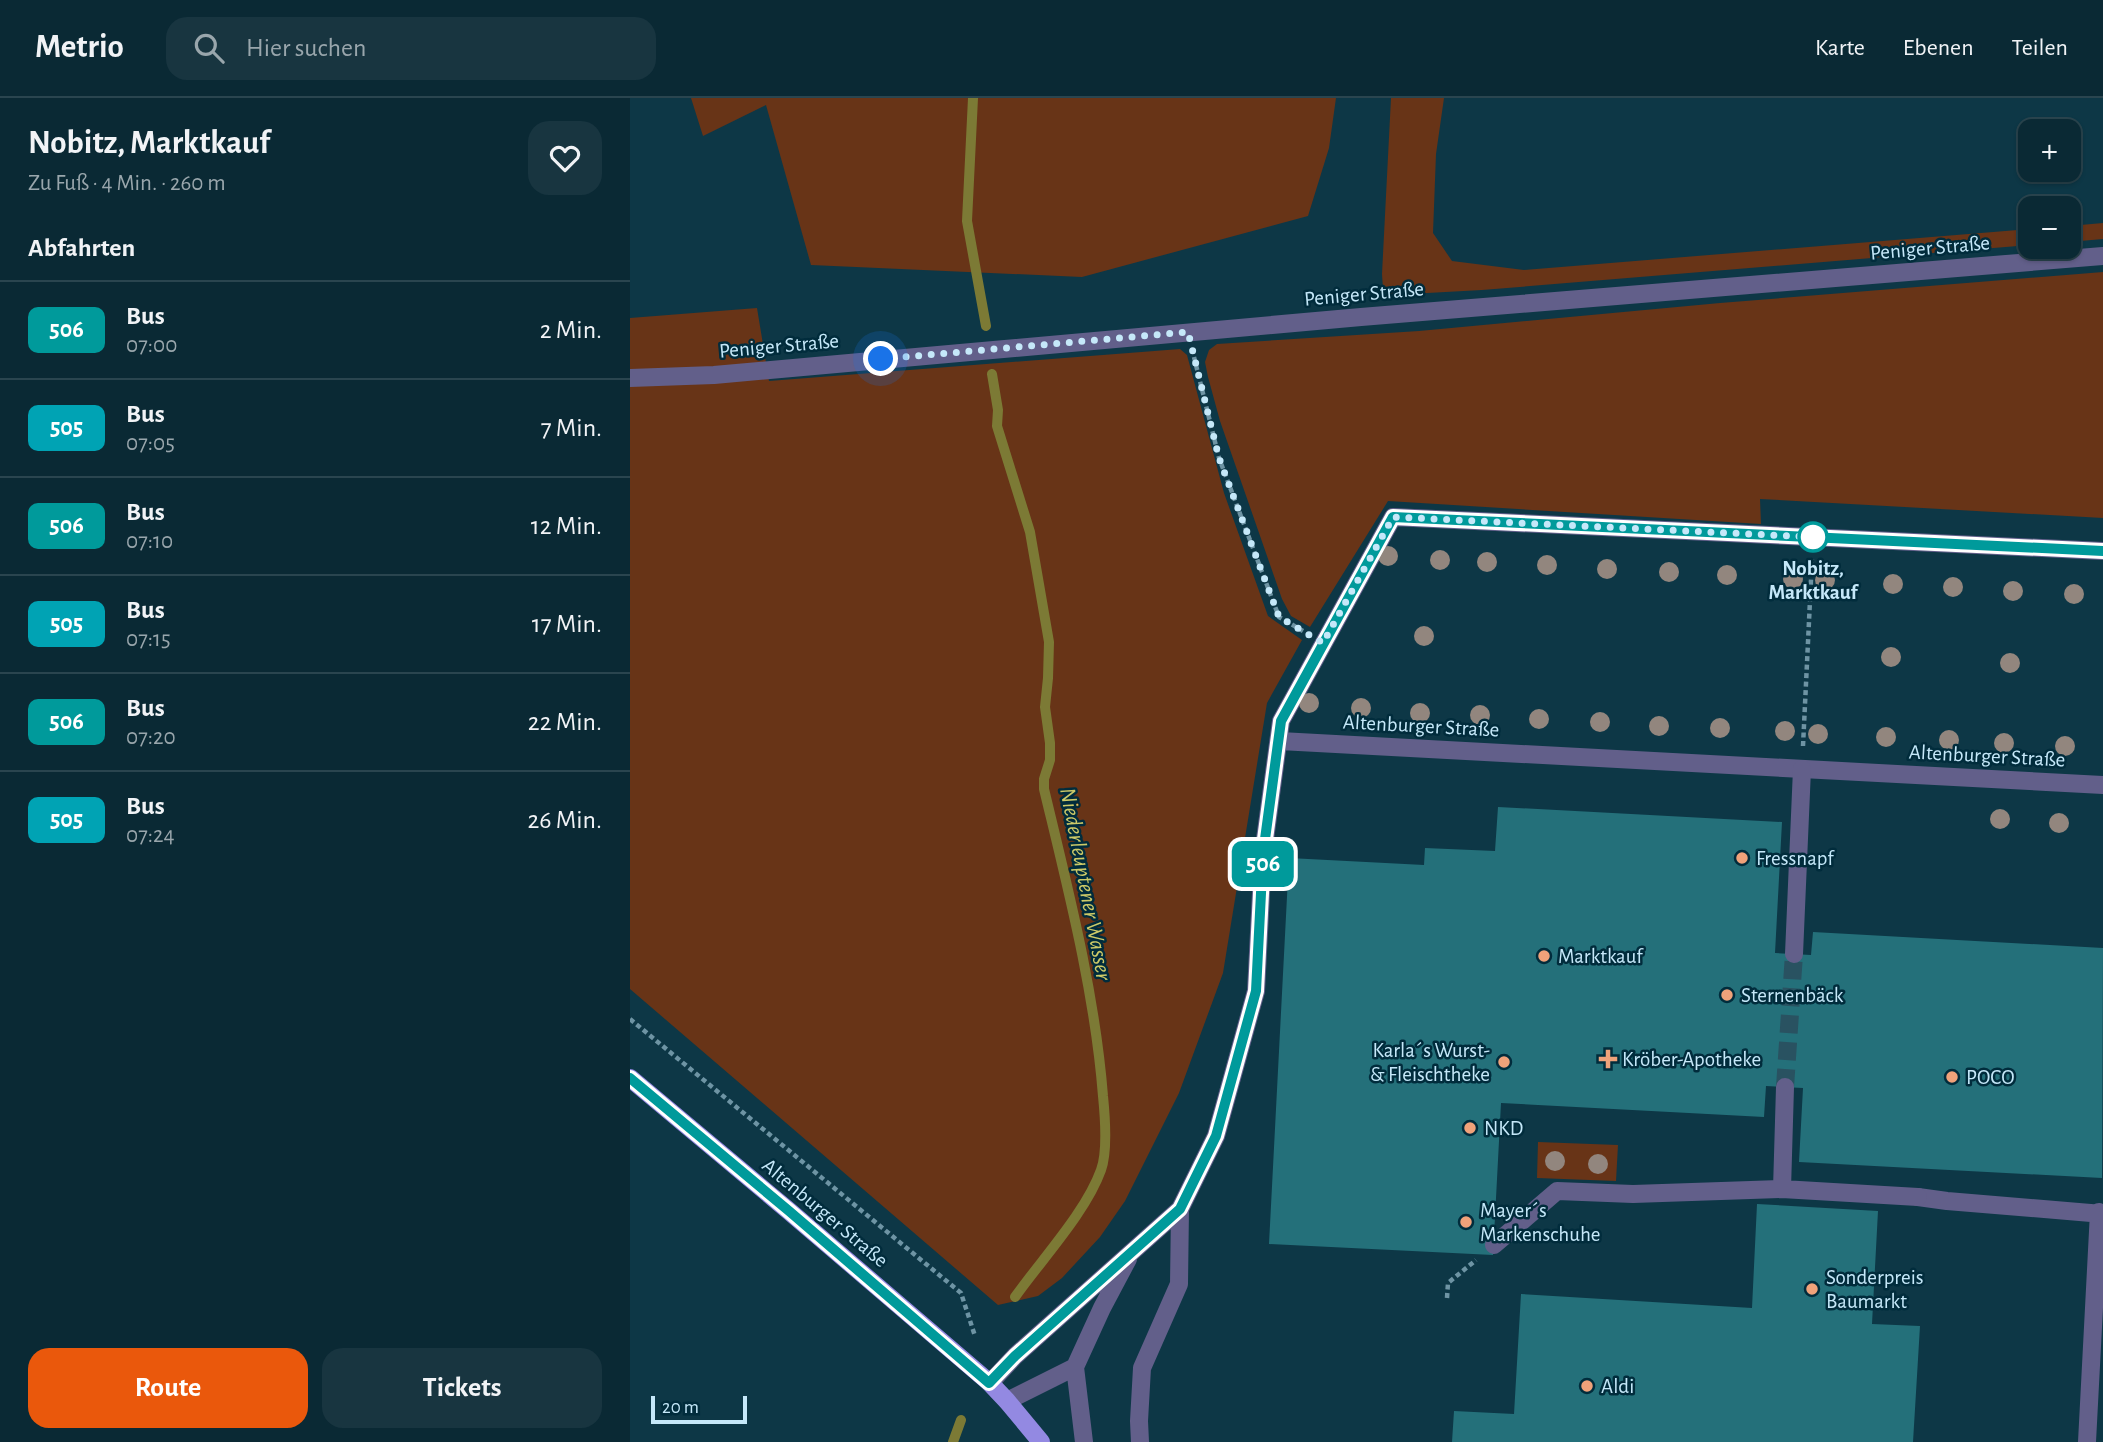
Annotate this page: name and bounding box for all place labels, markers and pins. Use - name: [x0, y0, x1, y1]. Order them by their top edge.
- marker: Nobitz, Marktkauf: [1798, 522, 1828, 552]
- place label: Nobitz, Marktkauf: [1769, 558, 1860, 603]
- place label: Fressnapf: [1756, 848, 1835, 869]
- marker: Fressnapf: [1734, 850, 1750, 866]
- place label: Marktkauf: [1558, 946, 1644, 967]
- marker: Marktkauf: [1536, 948, 1552, 964]
- place label: Sternenbäck: [1741, 985, 1844, 1006]
- marker: Sternenbäck: [1719, 987, 1735, 1003]
- place label: Karla´s Wurst- & Fleischtheke: [1370, 1040, 1490, 1085]
- place label: Kröber-Apotheke: [1622, 1049, 1761, 1070]
- marker: Kröber-Apotheke: [1600, 1051, 1616, 1067]
- marker: Karla´s Wurst- & Fleischtheke: [1496, 1054, 1512, 1070]
- place label: POCO: [1966, 1067, 2015, 1088]
- marker: POCO: [1944, 1069, 1960, 1085]
- place label: NKD: [1484, 1118, 1523, 1139]
- marker: NKD: [1462, 1120, 1478, 1136]
- place label: Mayer´s Markenschuhe: [1480, 1200, 1601, 1245]
- marker: Mayer´s Markenschuhe: [1458, 1214, 1474, 1230]
- place label: Sonderpreis Baumarkt: [1826, 1267, 1924, 1312]
- marker: Sonderpreis Baumarkt: [1804, 1281, 1820, 1297]
- place label: Aldi: [1601, 1376, 1634, 1397]
- marker: Aldi: [1579, 1378, 1595, 1394]

